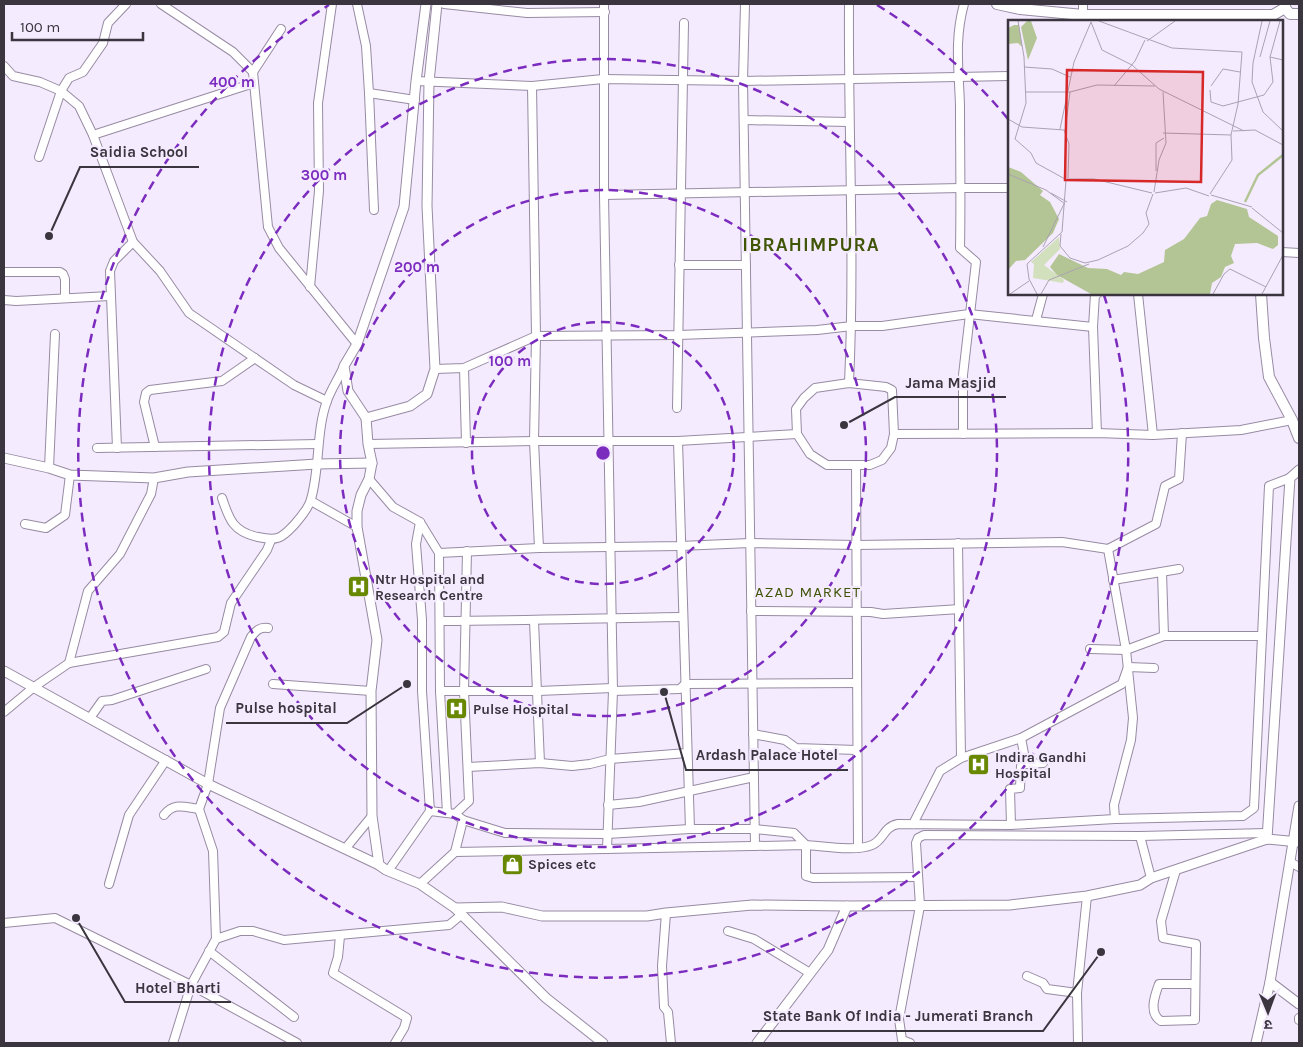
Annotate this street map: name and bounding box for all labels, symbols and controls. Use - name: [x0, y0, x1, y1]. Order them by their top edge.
- scale bar: [12, 10, 144, 42]
- text: 100 m: [20, 18, 60, 36]
- inset map: [1008, 20, 1283, 295]
- text: 400 m: [209, 73, 255, 91]
- callout: Saidia School: [80, 137, 199, 167]
- text: Saidia School: [90, 143, 188, 161]
- text: 300 m: [301, 166, 347, 184]
- district label: IBRAHIMPURA: [742, 234, 880, 256]
- text: 200 m: [394, 258, 440, 276]
- text: 100 m: [489, 352, 531, 370]
- callout: Jama Masjid: [895, 367, 1006, 397]
- text: Jama Masjid: [905, 374, 997, 392]
- centre of rings: [594, 444, 612, 462]
- place label: Ntr Hospital and Research Centre: [375, 571, 485, 604]
- hospital icon: Ntr Hospital and Research Centre: [347, 575, 371, 599]
- district label: AZAD MARKET: [755, 583, 861, 601]
- callout: Pulse hospital: [226, 693, 347, 723]
- hospital icon: Pulse Hospital: [445, 697, 469, 721]
- text: Pulse hospital: [235, 699, 337, 717]
- place label: Pulse Hospital: [473, 701, 569, 718]
- callout: Ardash Palace Hotel: [686, 740, 848, 770]
- text: Ardash Palace Hotel: [696, 746, 838, 764]
- place label: Indira Gandhi Hospital: [995, 749, 1087, 782]
- hospital icon: Indira Gandhi Hospital: [967, 753, 991, 777]
- shop icon: Spices etc: [500, 852, 524, 876]
- place label: Spices etc: [528, 856, 596, 873]
- callout: Hotel Bharti: [125, 972, 231, 1002]
- text: Hotel Bharti: [135, 979, 221, 997]
- north arrow: [1243, 987, 1293, 1037]
- callout: State Bank Of India - Jumerati Branch: [752, 1001, 1043, 1031]
- text: State Bank Of India - Jumerati Branch: [763, 1007, 1033, 1025]
- text: उ: [1263, 1016, 1272, 1033]

